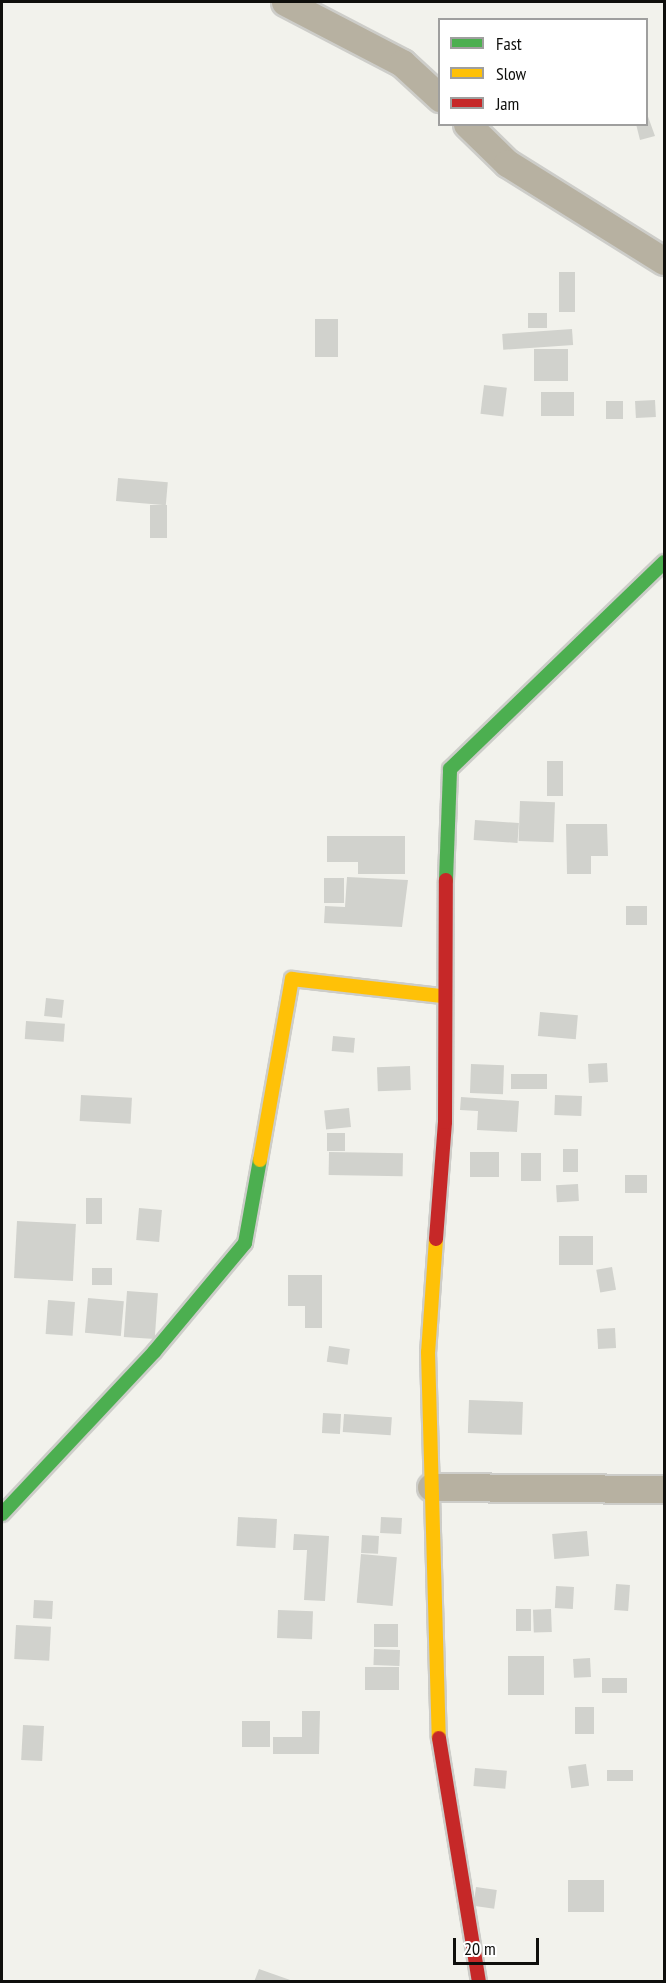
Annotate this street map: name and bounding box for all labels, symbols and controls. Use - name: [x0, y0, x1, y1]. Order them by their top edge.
- legend: [438, 18, 648, 126]
- text: Fast: [496, 32, 522, 55]
- text: Slow: [496, 62, 526, 85]
- text: Jam: [496, 92, 519, 115]
- scale bar: [456, 1926, 542, 1964]
- text: 20 m: [464, 1937, 496, 1960]

